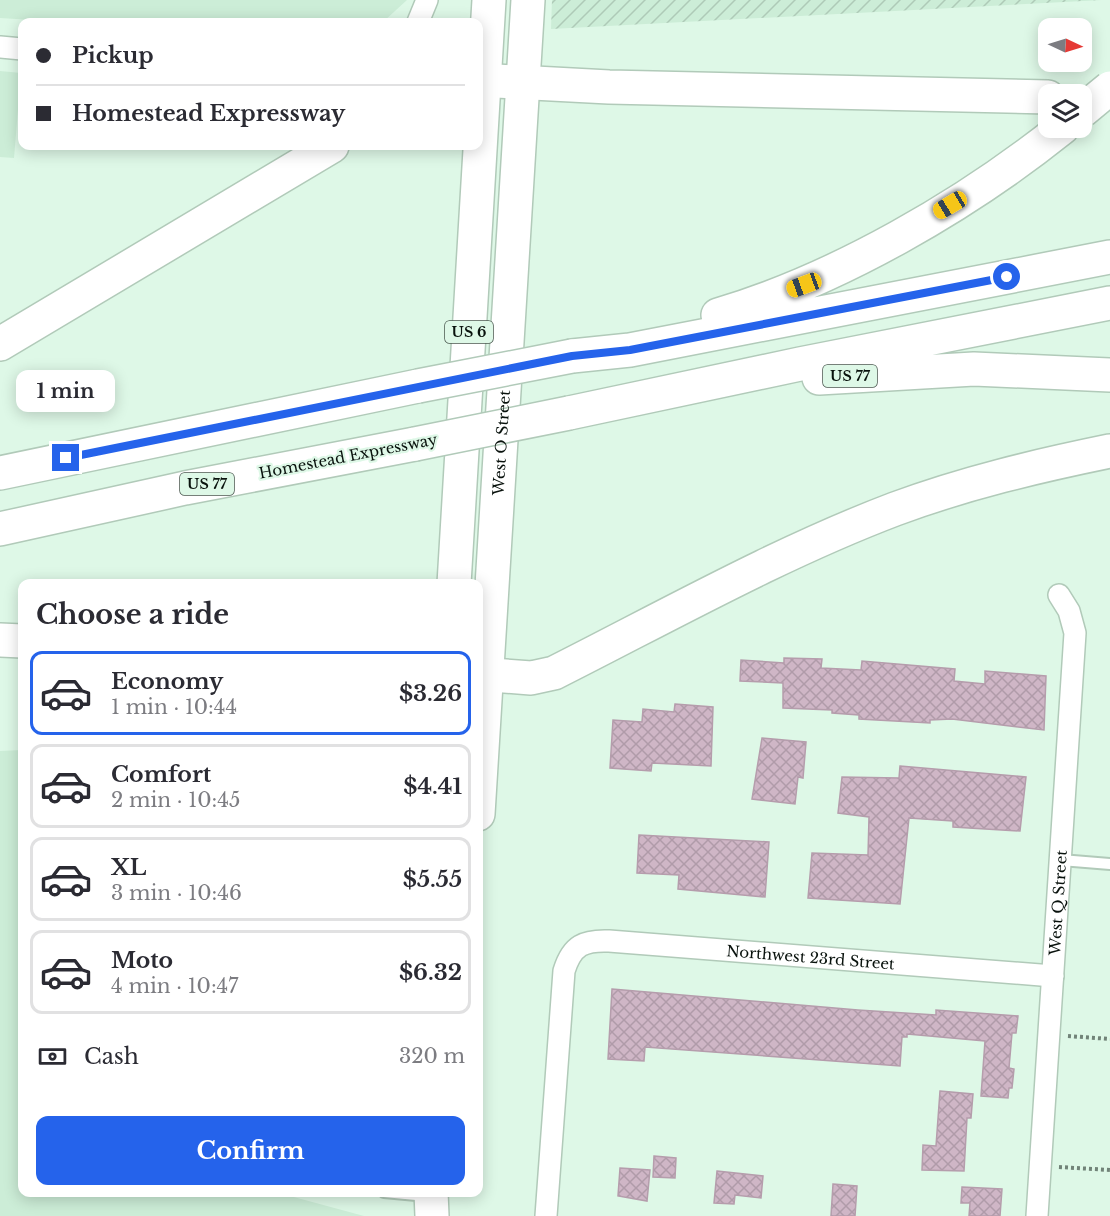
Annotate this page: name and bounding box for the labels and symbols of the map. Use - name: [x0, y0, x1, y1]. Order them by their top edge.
- north arrow: [1038, 18, 1092, 72]
- car: [930, 188, 970, 222]
- route start: [993, 263, 1020, 290]
- car: [784, 270, 824, 300]
- road number: US 6: [445, 321, 493, 343]
- road number: US 77: [823, 365, 877, 387]
- callout: 1 min: [16, 371, 116, 413]
- street label: West O Street: [488, 389, 514, 497]
- street label: Homestead Expressway: [257, 429, 439, 483]
- route end: [52, 444, 79, 471]
- road number: US 77: [180, 473, 234, 495]
- street label: West Q Street: [1044, 849, 1070, 957]
- street label: Northwest 23rd Street: [726, 941, 896, 973]

